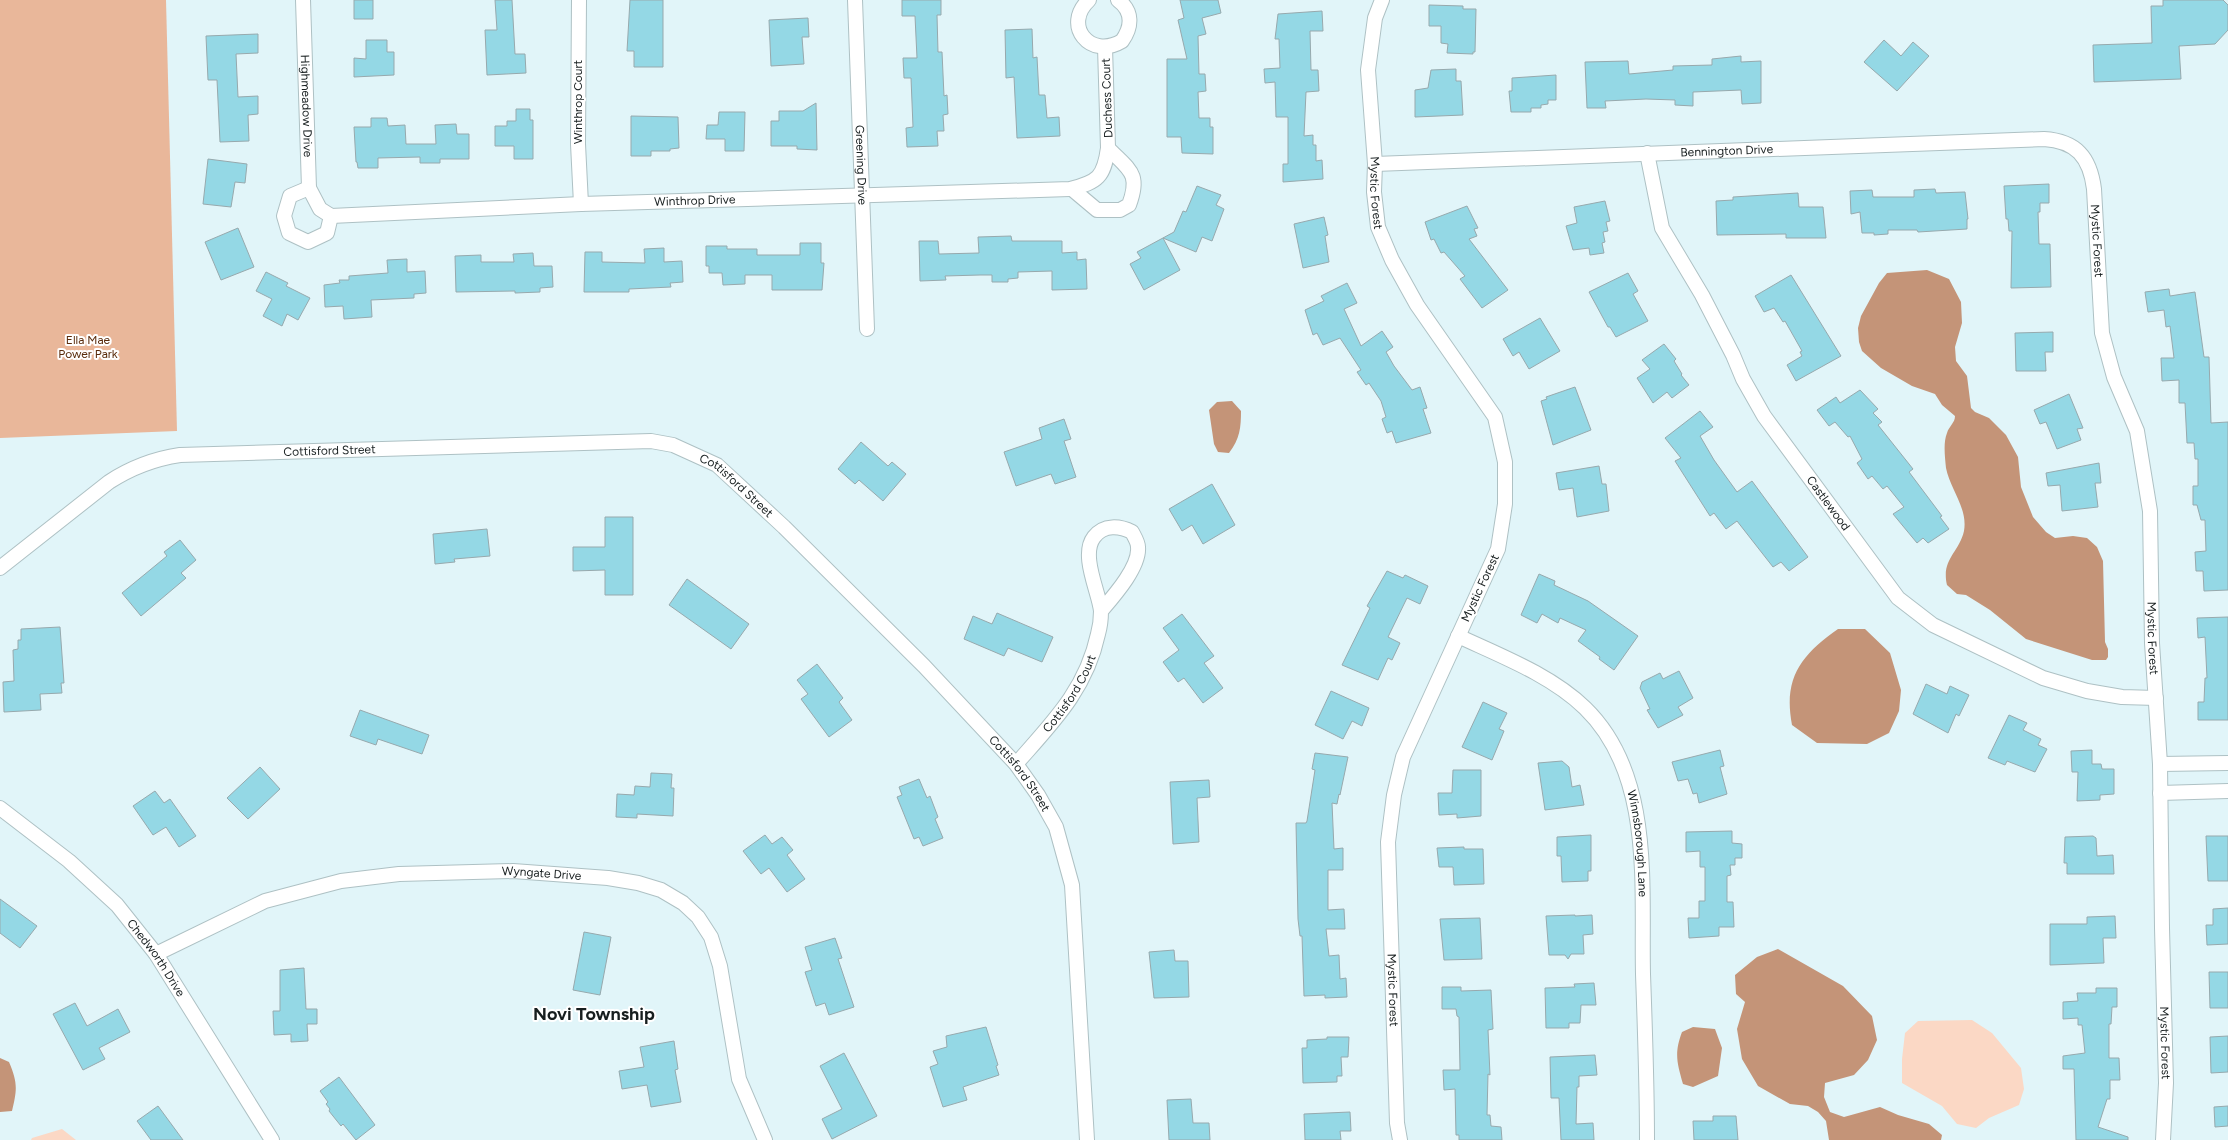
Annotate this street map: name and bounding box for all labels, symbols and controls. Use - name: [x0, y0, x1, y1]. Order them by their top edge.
- street label: Highmeadow Drive: [298, 54, 315, 158]
- street label: Duchess Court: [1099, 57, 1115, 138]
- street label: Winthrop Court: [571, 59, 585, 144]
- street label: Greening Drive: [853, 124, 869, 206]
- street label: Bennington Drive: [1680, 142, 1774, 160]
- street label: Mystic Forest: [1367, 156, 1385, 230]
- street label: Winthrop Drive: [654, 192, 736, 209]
- street label: Mystic Forest: [2088, 204, 2106, 278]
- park label: Ella Mae Power Park: [58, 333, 118, 361]
- street label: Cottisford Street: [283, 442, 376, 459]
- street label: Cottisford Street: [697, 451, 776, 521]
- street label: Castlewood: [1804, 473, 1853, 533]
- street label: Mystic Forest: [1458, 552, 1502, 624]
- street label: Mystic Forest: [2144, 602, 2161, 676]
- street label: Cottisford Court: [1040, 652, 1099, 735]
- street label: Cottisford Street: [986, 733, 1053, 814]
- street label: Winnsborough Lane: [1624, 789, 1650, 898]
- street label: Wyngate Drive: [502, 864, 582, 883]
- street label: Chedworth Drive: [124, 916, 188, 1000]
- street label: Mystic Forest: [1385, 953, 1401, 1027]
- district label: Novi Township: [533, 1003, 655, 1025]
- street label: Mystic Forest: [2157, 1006, 2173, 1080]

